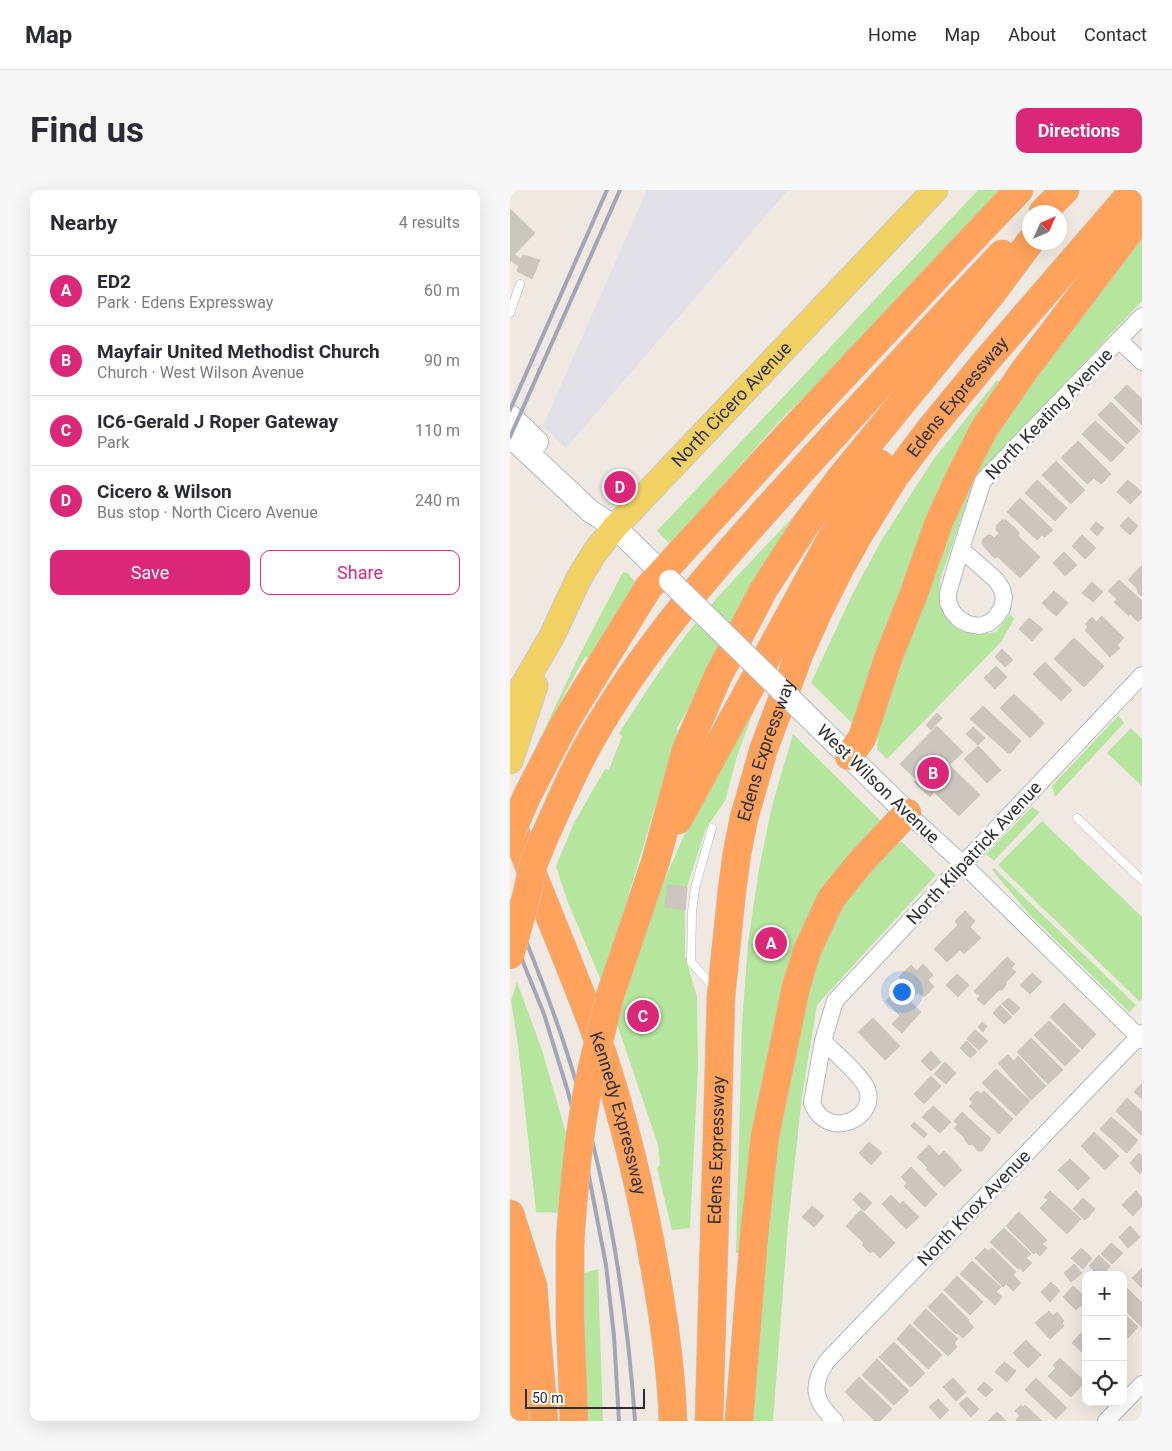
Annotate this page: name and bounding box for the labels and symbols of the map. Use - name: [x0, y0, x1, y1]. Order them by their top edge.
- north arrow: [1022, 205, 1067, 250]
- street label: Edens Expressway: [902, 332, 1012, 461]
- street label: North Cicero Avenue: [667, 337, 795, 471]
- street label: North Keating Avenue: [981, 344, 1117, 484]
- pin: D: [604, 468, 636, 506]
- street label: Edens Expressway: [733, 676, 799, 824]
- street label: West Wilson Avenue: [813, 720, 944, 848]
- pin: B: [917, 754, 949, 792]
- street label: North Kilpatrick Avenue: [902, 777, 1045, 929]
- pin: A: [755, 924, 787, 962]
- your location: [889, 979, 915, 1005]
- pin: C: [627, 997, 659, 1035]
- street label: Kennedy Expressway: [586, 1029, 651, 1197]
- street label: Edens Expressway: [704, 1075, 729, 1225]
- street label: North Knox Avenue: [913, 1145, 1034, 1270]
- scale bar: [525, 1386, 645, 1409]

